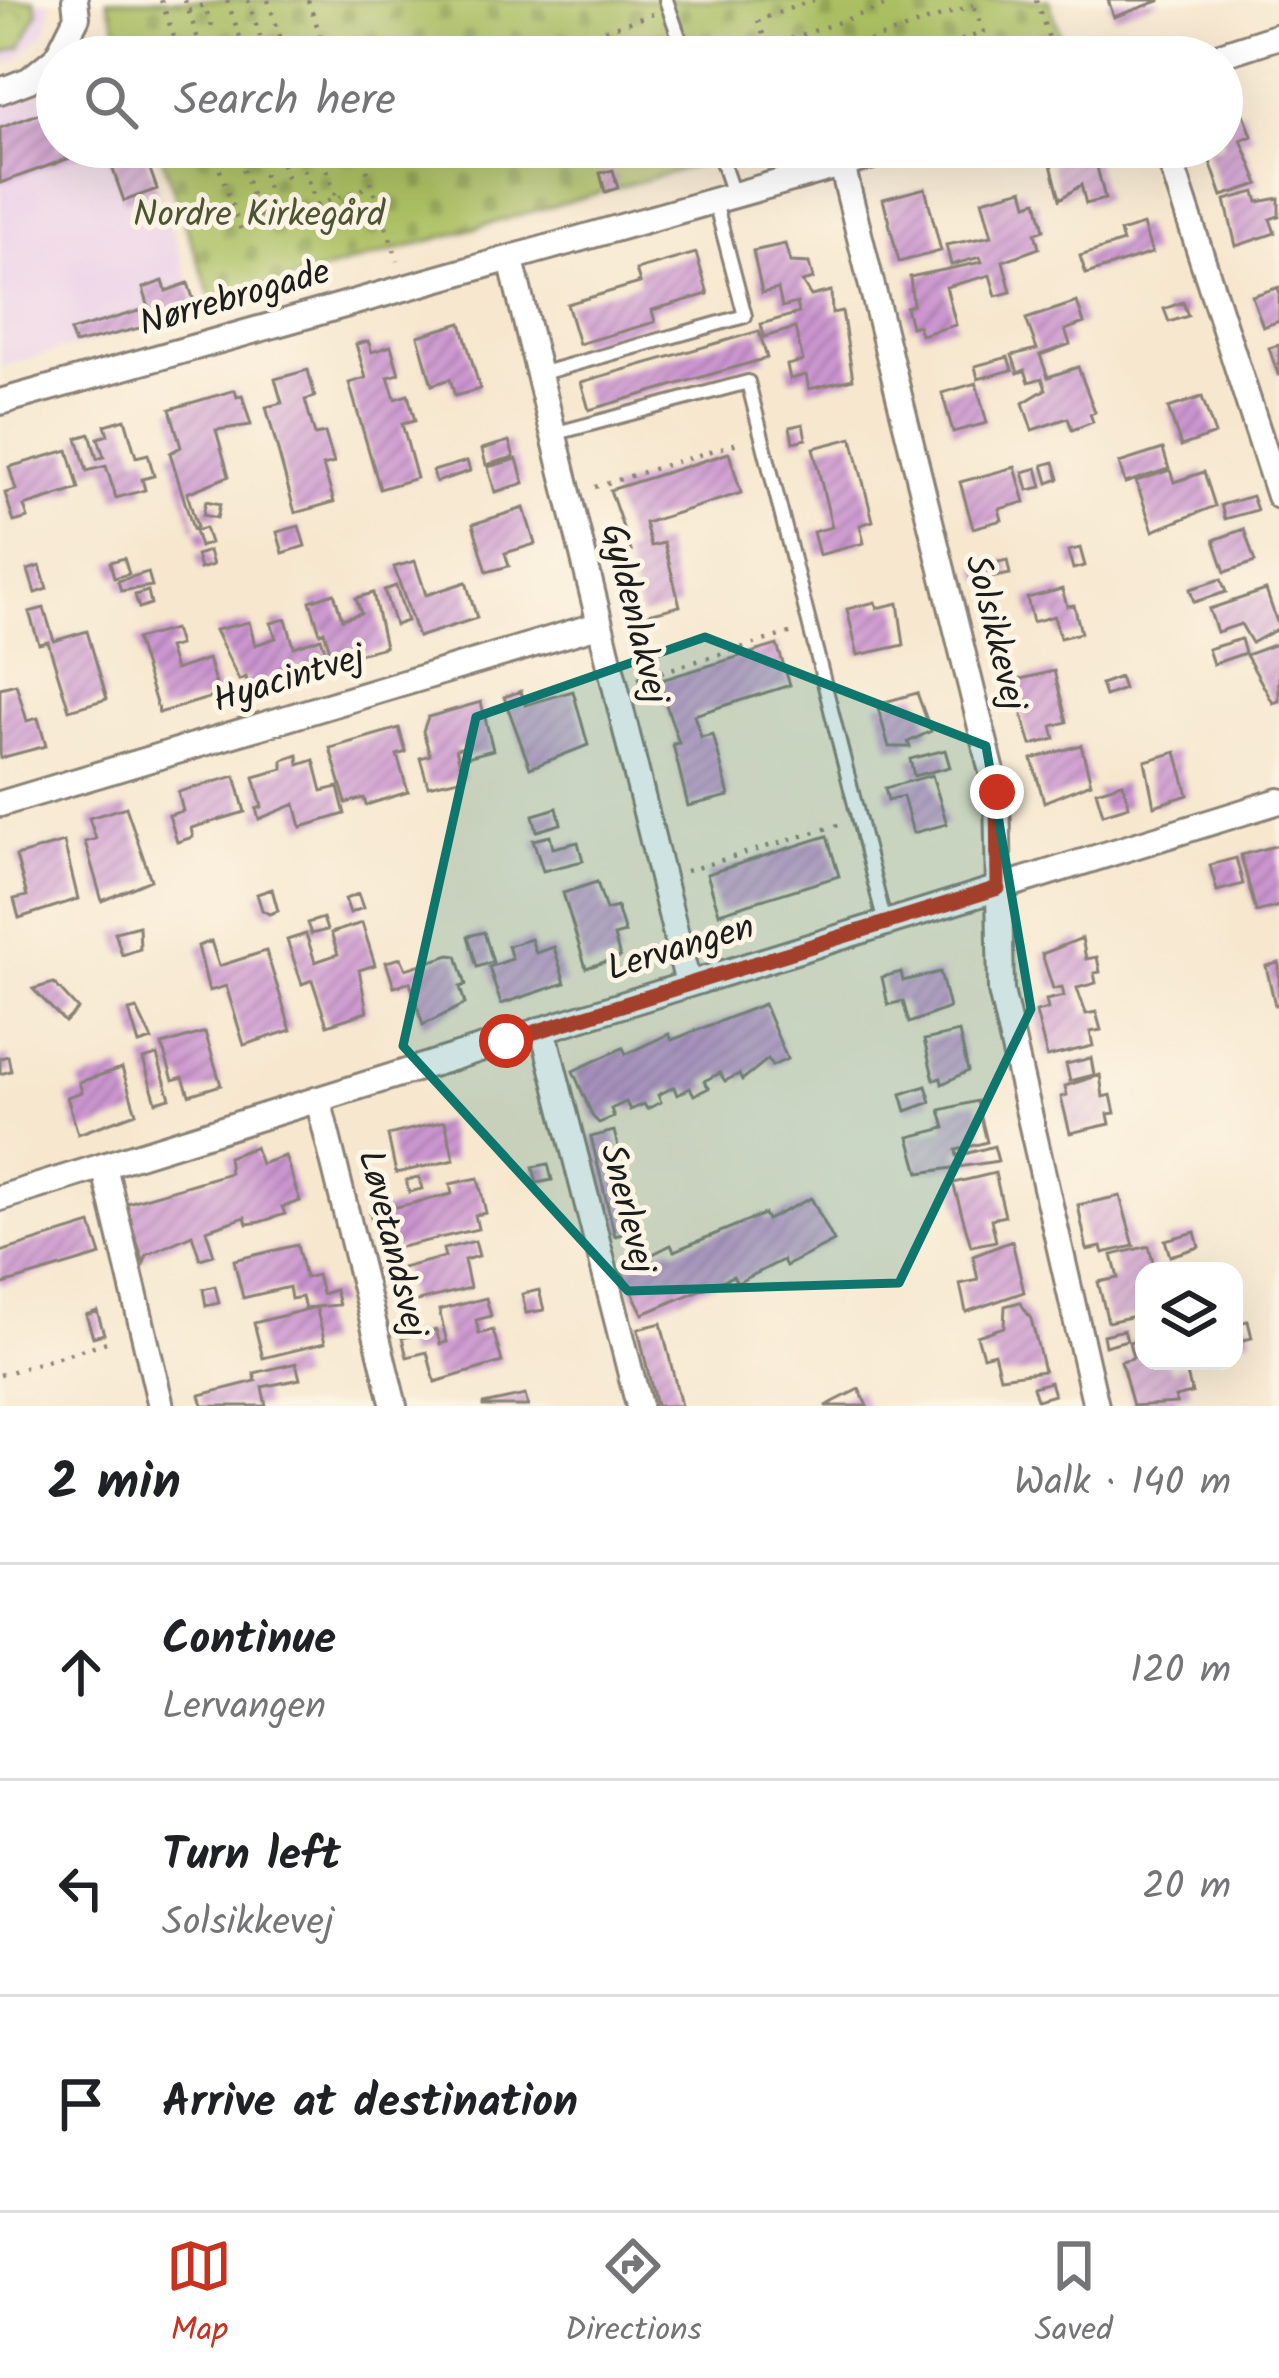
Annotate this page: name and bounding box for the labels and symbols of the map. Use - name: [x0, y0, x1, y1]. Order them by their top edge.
- park label: Nordre Kirkegård: [133, 188, 386, 245]
- street label: Nørrebrogade: [133, 245, 337, 353]
- street label: Gyldenlakvej: [583, 518, 683, 712]
- street label: Solsikkevej: [947, 549, 1041, 719]
- street label: Hyacintvej: [206, 629, 374, 730]
- route end: [970, 765, 1024, 819]
- street label: Lervangen: [600, 900, 762, 998]
- route start: [479, 1014, 533, 1068]
- street label: Snerlevej: [582, 1138, 670, 1282]
- street label: Løvetandsvej: [340, 1144, 442, 1346]

